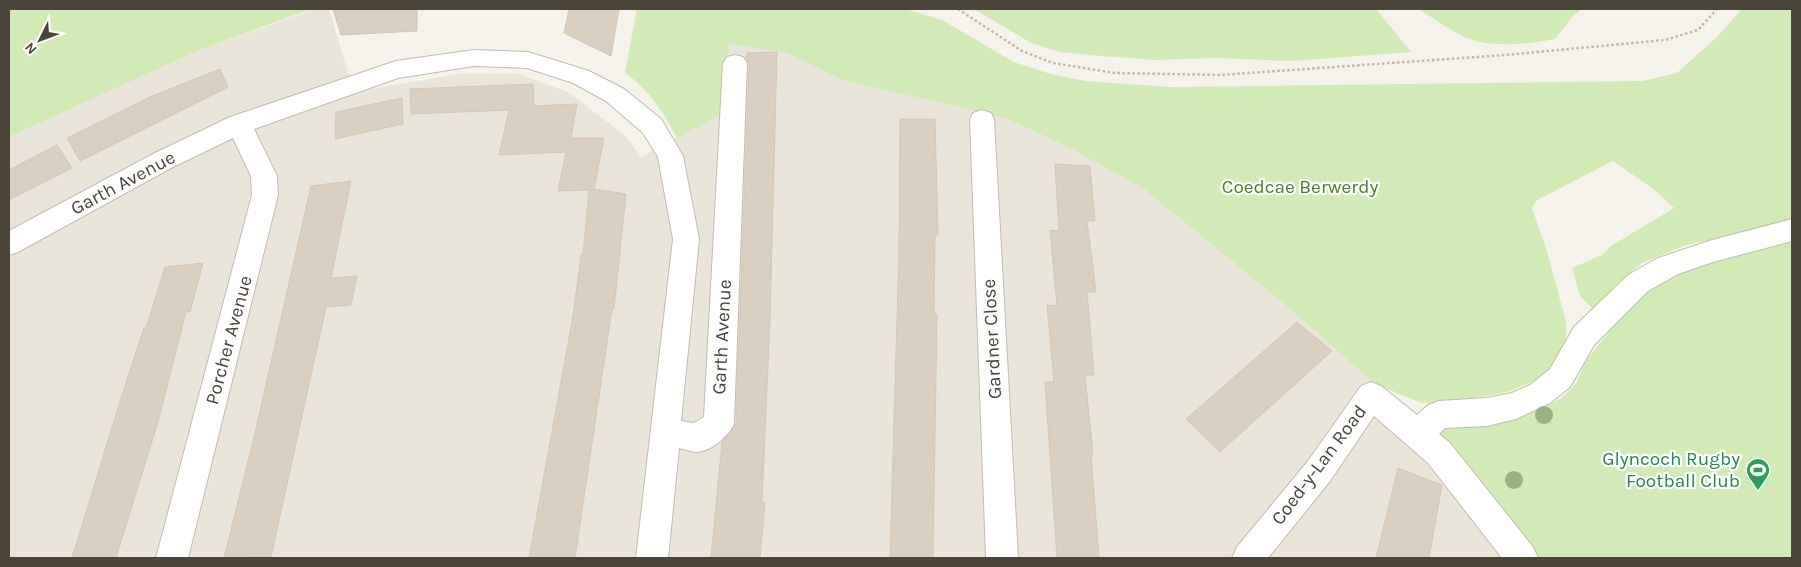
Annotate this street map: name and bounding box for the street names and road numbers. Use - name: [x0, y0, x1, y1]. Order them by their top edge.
- street label: Garth Avenue: [67, 146, 179, 220]
- street label: Porcher Avenue: [201, 273, 257, 407]
- street label: Gardner Close: [978, 278, 1006, 400]
- street label: Garth Avenue: [708, 279, 736, 395]
- street label: Coed-y-Lan Road: [1267, 401, 1371, 529]

